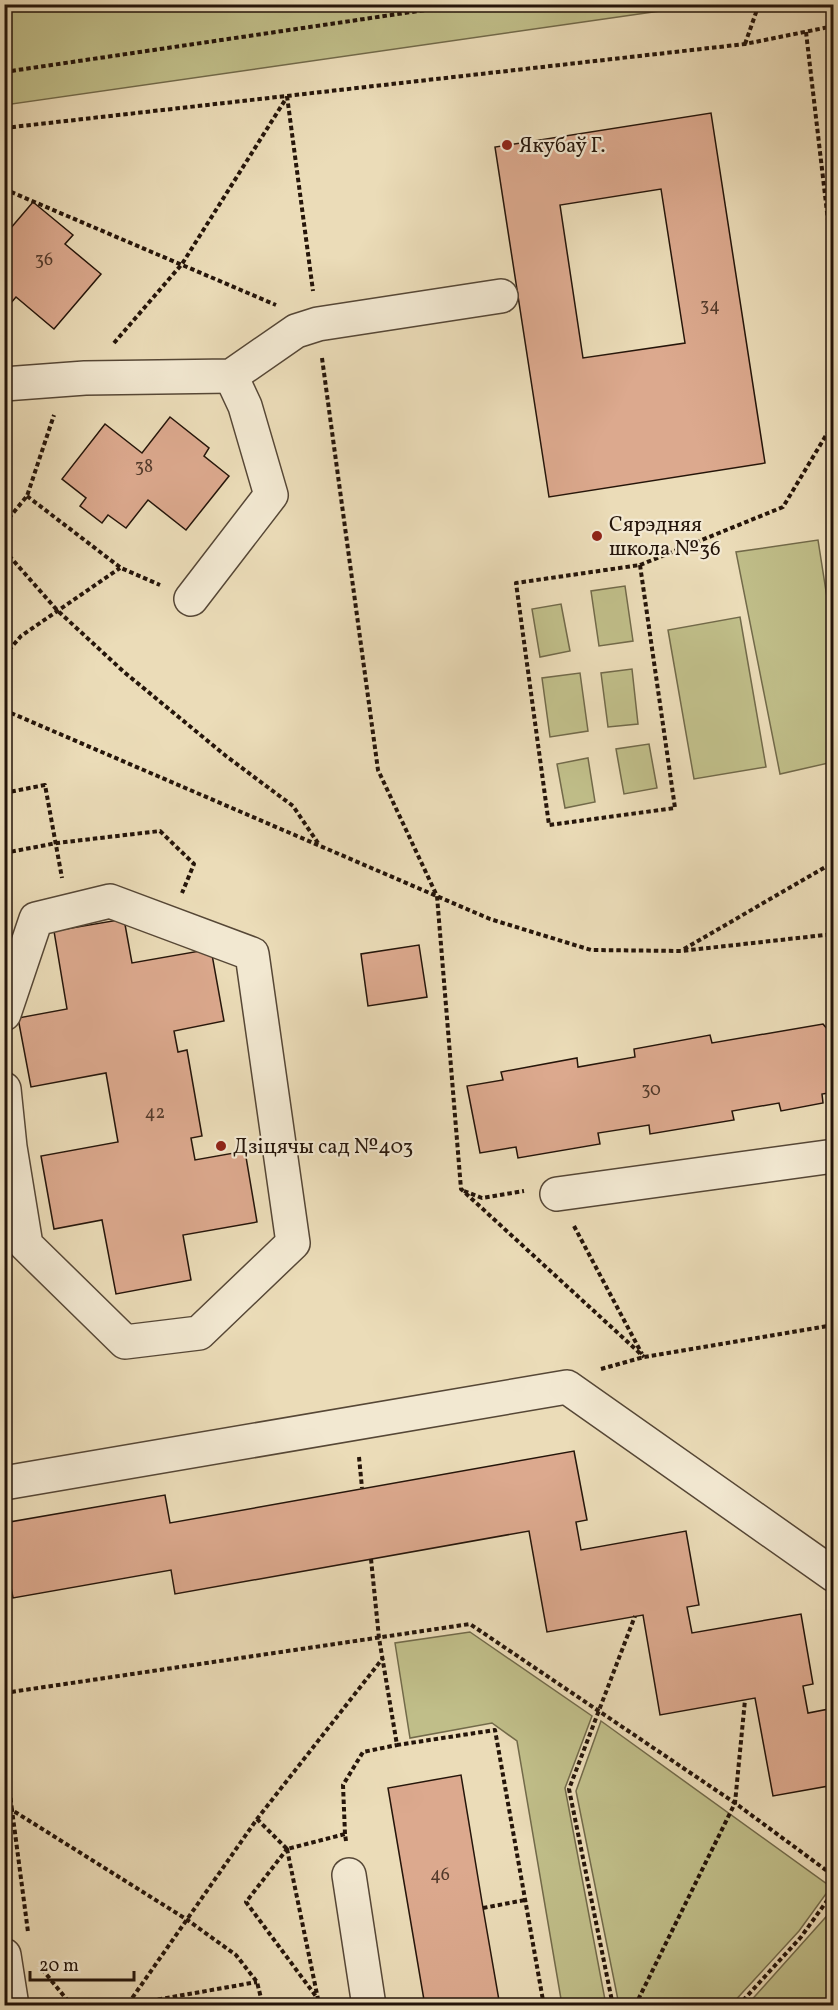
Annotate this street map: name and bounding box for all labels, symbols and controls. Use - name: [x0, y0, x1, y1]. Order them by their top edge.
- place label: Якубаў Г.: [519, 132, 605, 161]
- marker: Якубаў Г.: [500, 138, 514, 152]
- house number: 36: [35, 248, 53, 273]
- house number: 34: [700, 294, 720, 319]
- house number: 38: [135, 455, 153, 480]
- place label: Сярэдняя школа №36: [609, 511, 721, 564]
- marker: Сярэдняя школа №36: [590, 529, 604, 543]
- house number: 30: [641, 1078, 661, 1103]
- house number: 42: [145, 1101, 165, 1126]
- place label: Дзіцячы сад №403: [233, 1133, 413, 1162]
- marker: Дзіцячы сад №403: [214, 1139, 228, 1153]
- house number: 46: [430, 1863, 450, 1888]
- scale bar: [30, 1944, 134, 1982]
- text: 20 m: [39, 1954, 79, 1979]

